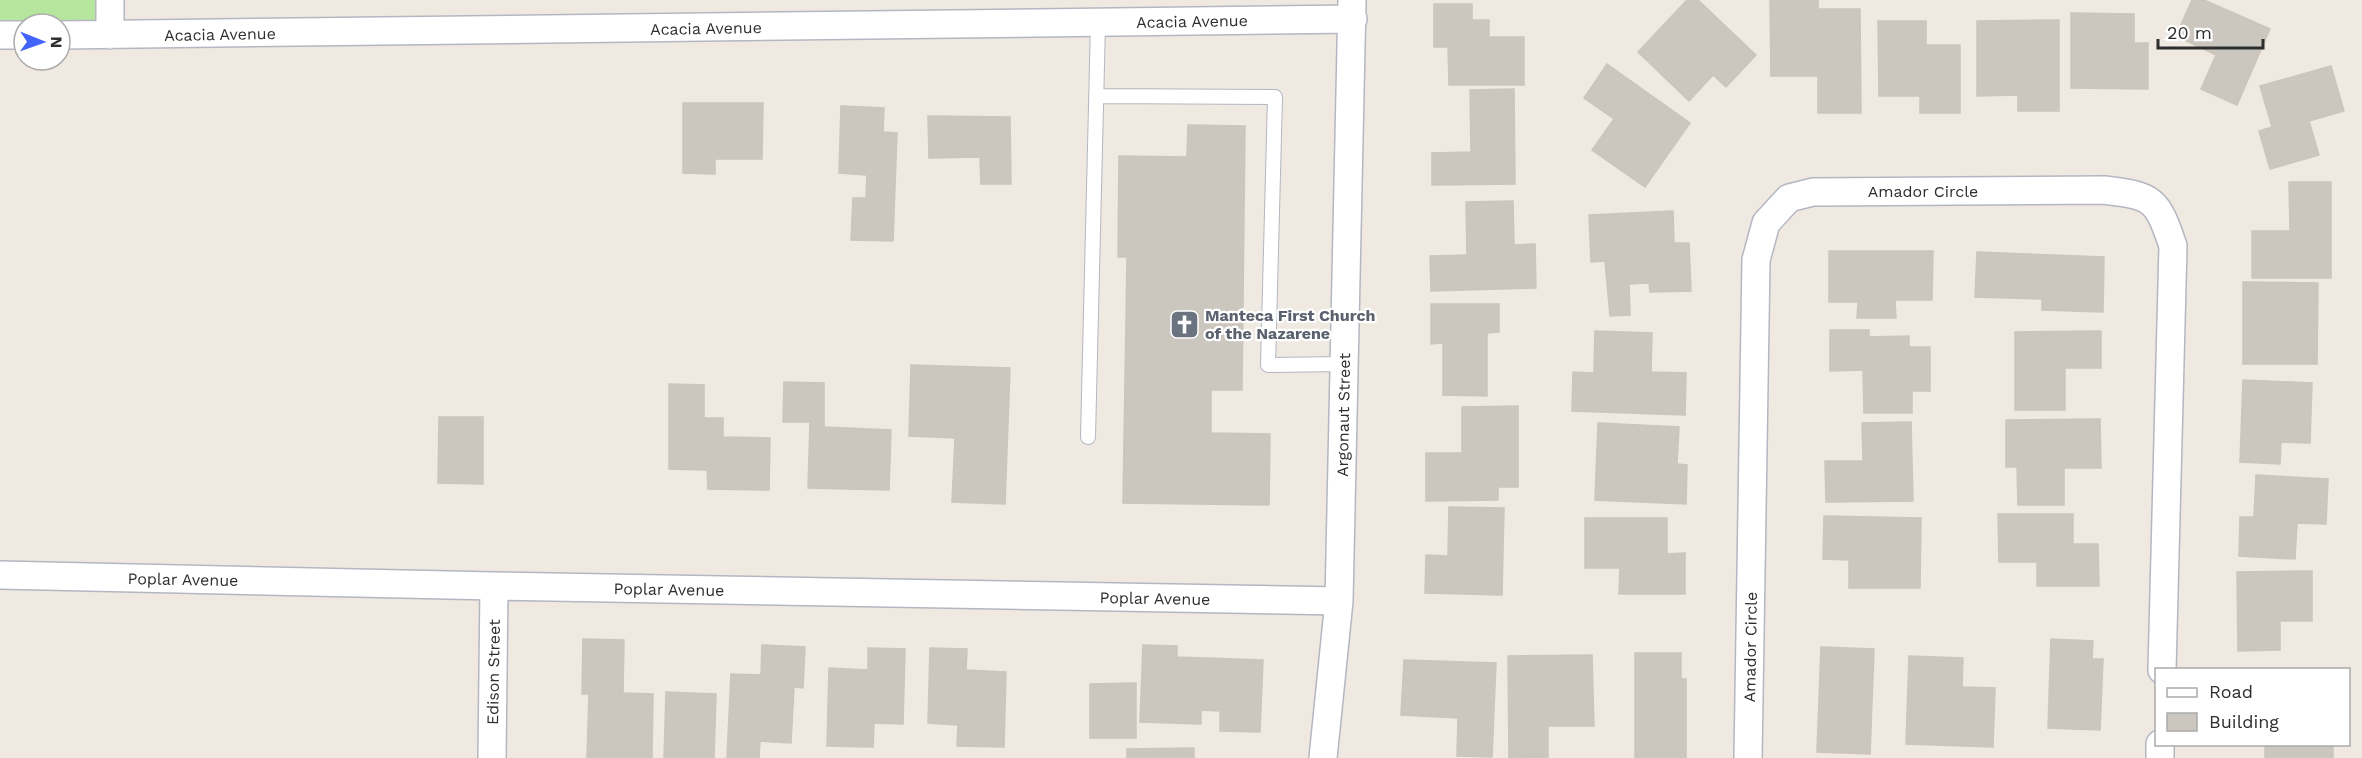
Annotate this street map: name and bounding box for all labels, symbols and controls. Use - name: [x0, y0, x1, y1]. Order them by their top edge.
- street label: Acacia Avenue: [1136, 11, 1248, 32]
- north arrow: [12, 12, 72, 72]
- scale bar: [2158, 12, 2263, 50]
- street label: Acacia Avenue: [650, 18, 762, 39]
- text: 20 m: [2167, 22, 2212, 43]
- street label: Acacia Avenue: [164, 24, 276, 45]
- text: N: [47, 36, 66, 48]
- street label: Amador Circle: [1868, 182, 1978, 201]
- place label: Manteca First Church of the Nazarene: [1205, 306, 1375, 343]
- church icon: Manteca First Church of the Nazarene: [1168, 308, 1200, 340]
- street label: Argonaut Street: [1333, 353, 1354, 477]
- street label: Poplar Avenue: [127, 569, 239, 590]
- street label: Poplar Avenue: [613, 579, 725, 600]
- street label: Poplar Avenue: [1099, 588, 1211, 609]
- street label: Amador Circle: [1740, 591, 1761, 703]
- street label: Edison Street: [483, 619, 504, 725]
- legend: [2155, 668, 2350, 746]
- text: Road: [2209, 681, 2253, 702]
- text: Building: [2209, 711, 2279, 732]

